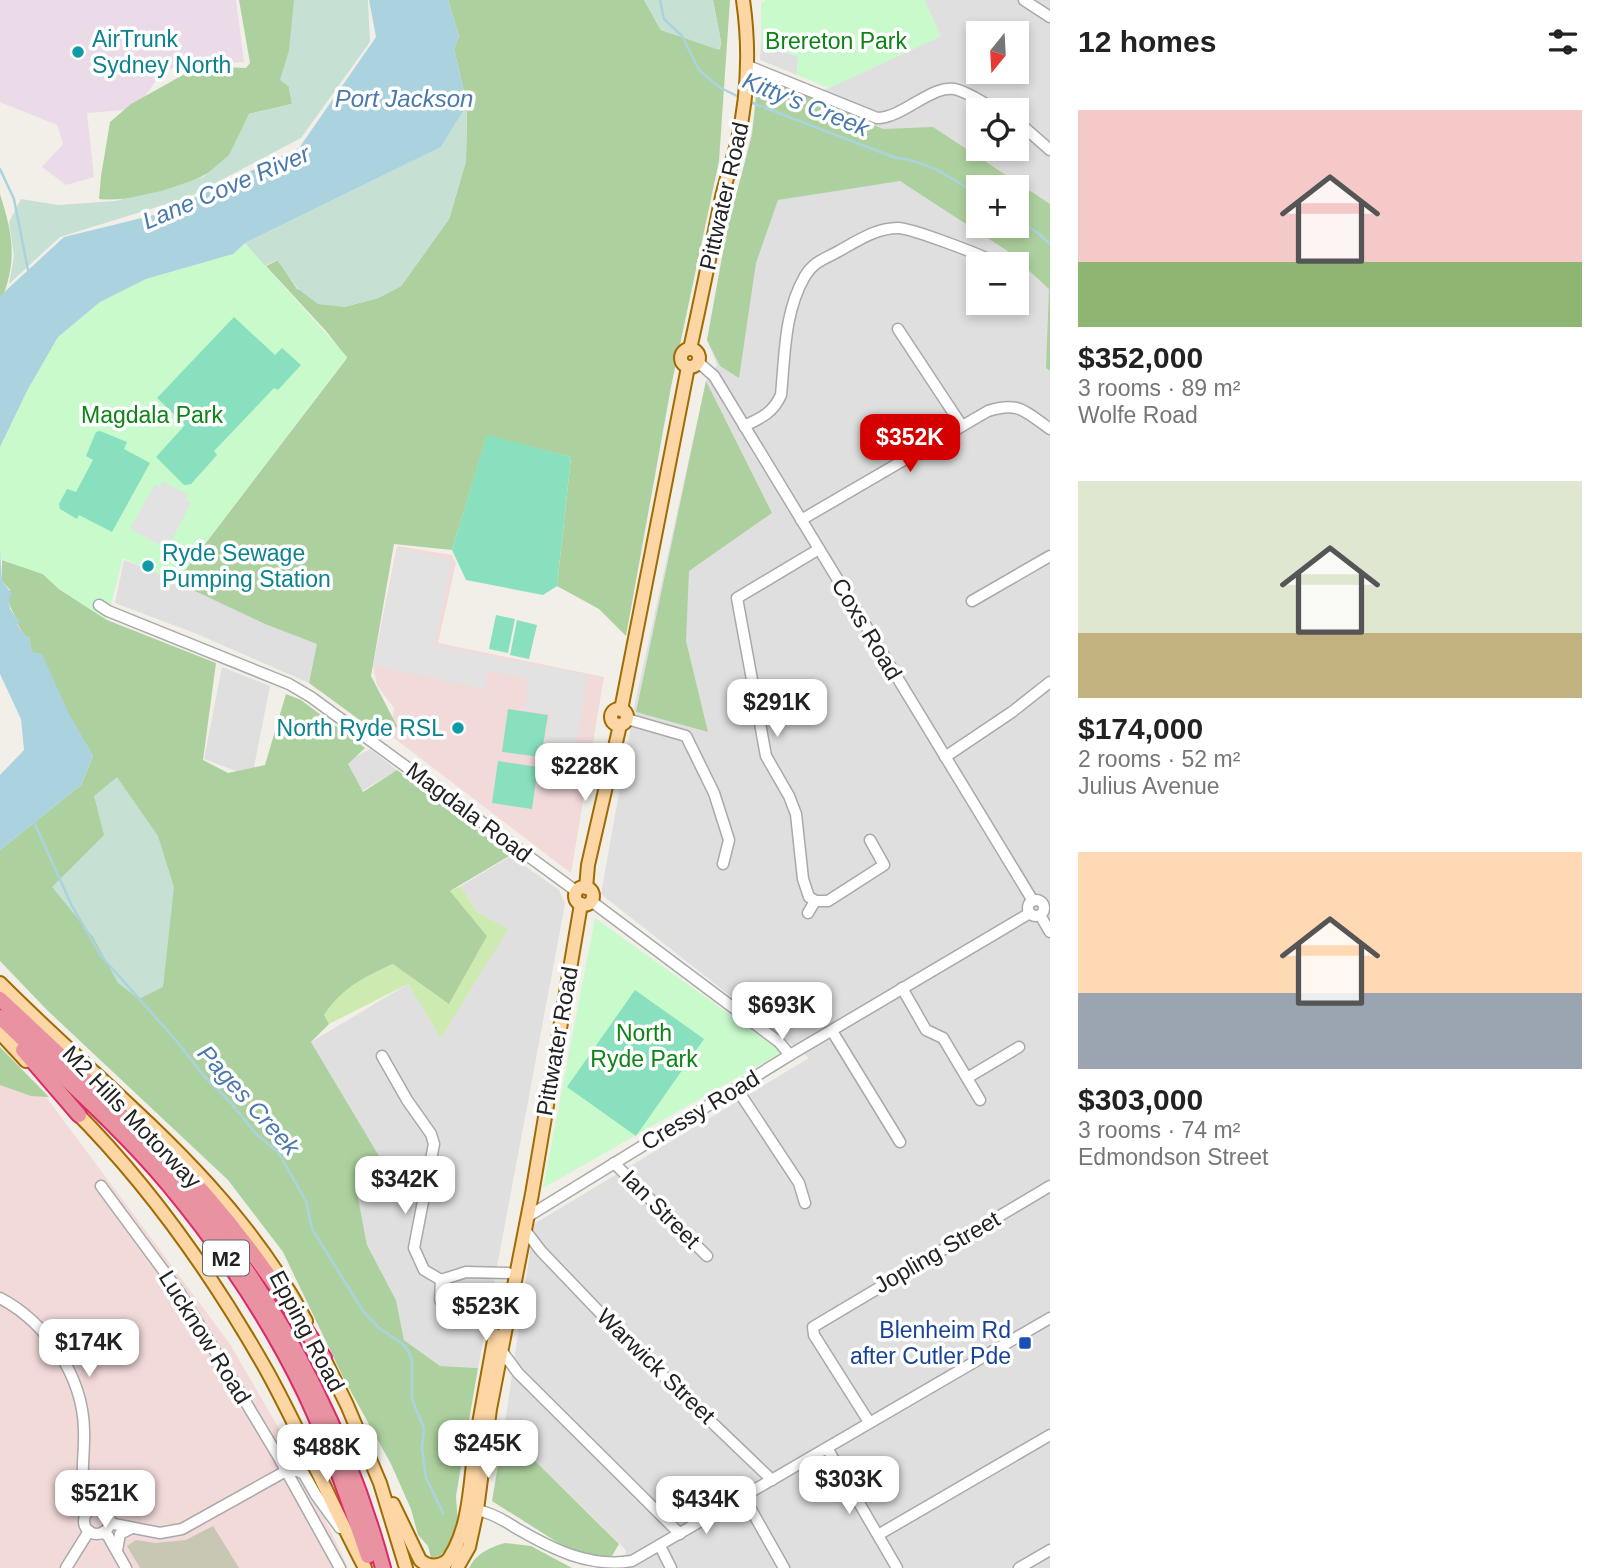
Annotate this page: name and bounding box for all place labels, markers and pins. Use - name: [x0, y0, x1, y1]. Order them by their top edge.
- place label: AirTrunk Sydney North: [92, 26, 231, 78]
- marker: AirTrunk Sydney North: [70, 44, 86, 60]
- pin: $352K: [861, 414, 959, 474]
- place label: Ryde Sewage Pumping Station: [162, 540, 331, 592]
- marker: Ryde Sewage Pumping Station: [140, 558, 156, 574]
- pin: $291K: [728, 680, 826, 739]
- place label: North Ryde RSL: [277, 715, 444, 741]
- marker: North Ryde RSL: [450, 720, 466, 736]
- pin: $228K: [536, 744, 634, 803]
- pin: $693K: [733, 982, 831, 1042]
- pin: $342K: [356, 1156, 454, 1216]
- pin: $523K: [437, 1284, 535, 1343]
- place label: Blenheim Rd after Cutler Pde: [850, 1317, 1011, 1369]
- pin: $174K: [40, 1320, 138, 1379]
- marker: Blenheim Rd after Cutler Pde: [1017, 1335, 1033, 1351]
- pin: $245K: [439, 1420, 537, 1480]
- pin: $488K: [278, 1424, 376, 1484]
- pin: $303K: [800, 1456, 898, 1516]
- pin: $521K: [56, 1470, 154, 1530]
- pin: $434K: [657, 1476, 755, 1536]

